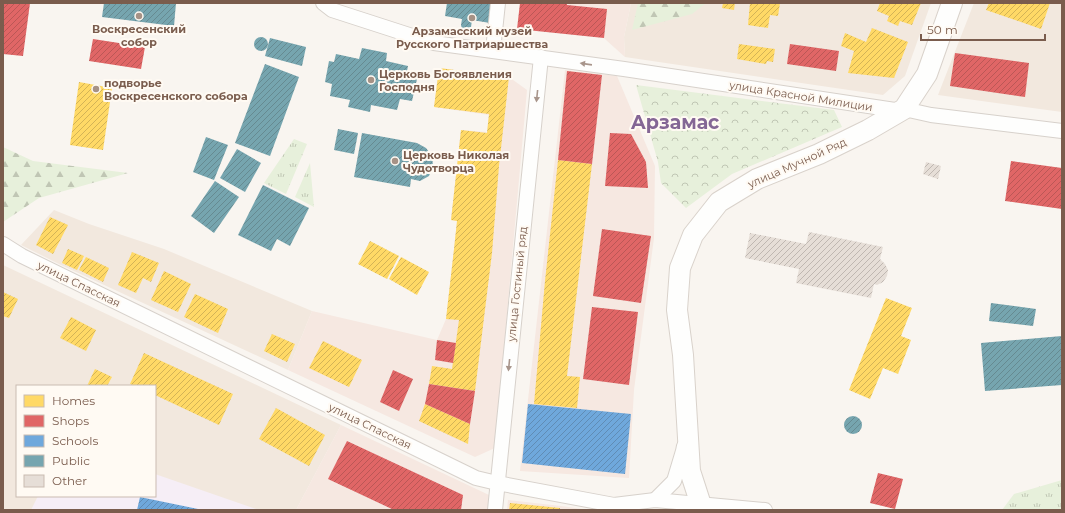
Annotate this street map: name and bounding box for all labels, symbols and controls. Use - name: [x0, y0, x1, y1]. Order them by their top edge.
- marker: Воскресенский собор: [134, 11, 144, 21]
- marker: Арзамасский музей Русского Патриаршества: [467, 13, 477, 23]
- scale bar: [921, 16, 1045, 42]
- place label: Воскресенский собор: [92, 22, 186, 49]
- text: 50 m: [927, 22, 958, 37]
- place label: Арзамасский музей Русского Патриаршества: [396, 24, 548, 51]
- one-way arrow: [580, 61, 592, 67]
- place label: Церковь Богоявления Господня: [379, 67, 512, 94]
- marker: Церковь Богоявления Господня: [366, 75, 376, 85]
- place label: подворье Воскресенского собора: [104, 76, 248, 103]
- street label: улица Красной Милиции: [727, 78, 874, 114]
- marker: подворье Воскресенского собора: [91, 84, 101, 94]
- one-way arrow: [533, 90, 540, 102]
- district label: Арзамас: [631, 111, 719, 134]
- street label: улица Мучной Ряд: [745, 135, 849, 191]
- place label: Церковь Николая Чудотворца: [403, 148, 509, 175]
- marker: Церковь Николая Чудотворца: [390, 156, 400, 166]
- street label: улица Гостиный ряд: [504, 226, 530, 343]
- street label: улица Спасская: [34, 257, 123, 310]
- one-way arrow: [506, 359, 512, 371]
- legend: [16, 385, 156, 497]
- text: Homes: [52, 393, 95, 408]
- street label: улица Спасская: [325, 399, 414, 452]
- text: Shops: [52, 413, 89, 428]
- text: Schools: [52, 433, 98, 448]
- text: Public: [52, 453, 90, 468]
- text: Other: [52, 473, 87, 488]

